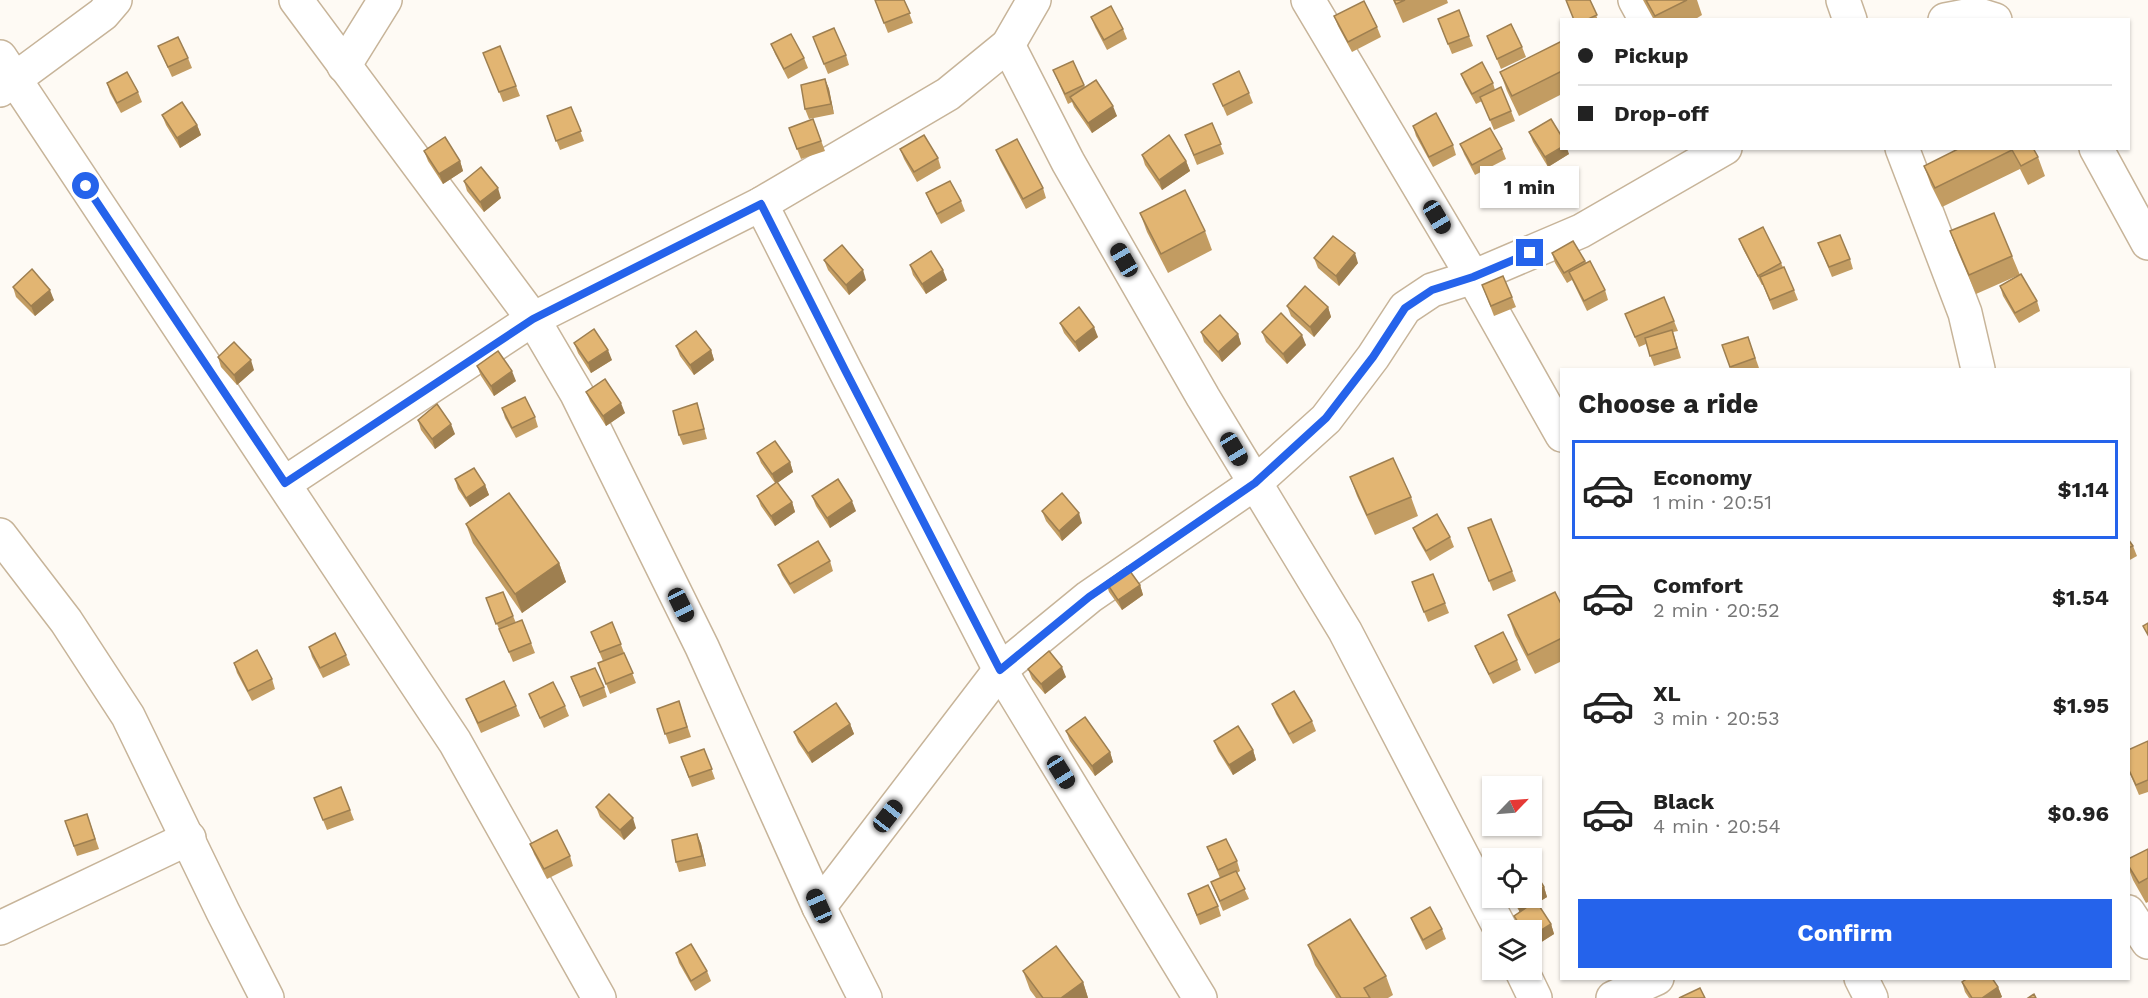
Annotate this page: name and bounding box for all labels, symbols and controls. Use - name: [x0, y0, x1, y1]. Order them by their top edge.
- text: Pickup: [1614, 43, 1689, 68]
- text: Drop-off: [1614, 101, 1709, 126]
- callout: 1 min: [1480, 166, 1580, 208]
- route start: [72, 172, 99, 199]
- text: 1 min: [1504, 175, 1555, 199]
- car: [1420, 197, 1454, 237]
- route end: [1516, 239, 1543, 266]
- car: [1107, 240, 1141, 280]
- text: Choose a ride: [1578, 388, 1758, 420]
- car: [1217, 429, 1251, 469]
- icon: car: [1581, 463, 1635, 517]
- text: Economy: [1653, 465, 1752, 490]
- text: $1.14: [2058, 477, 2109, 502]
- text: 1 min · 20:51: [1653, 490, 1772, 514]
- icon: car: [1581, 571, 1635, 625]
- text: Comfort: [1653, 573, 1743, 598]
- car: [665, 585, 697, 625]
- text: $1.54: [2052, 585, 2109, 610]
- text: 2 min · 20:52: [1653, 598, 1780, 622]
- icon: car: [1581, 679, 1635, 733]
- text: XL: [1653, 681, 1681, 706]
- text: $1.95: [2053, 693, 2109, 718]
- text: 3 min · 20:53: [1653, 706, 1780, 730]
- car: [1044, 752, 1078, 792]
- north arrow: [1482, 776, 1542, 836]
- map controls: [1482, 776, 1542, 980]
- icon: car: [1581, 787, 1635, 841]
- text: Black: [1653, 789, 1714, 814]
- car: [870, 796, 906, 836]
- text: $0.96: [2047, 801, 2109, 826]
- text: 4 min · 20:54: [1653, 814, 1781, 838]
- button: locate: [1482, 848, 1542, 908]
- car: [803, 886, 835, 926]
- button: Confirm: [1578, 899, 2112, 968]
- button: layers: [1482, 920, 1542, 980]

